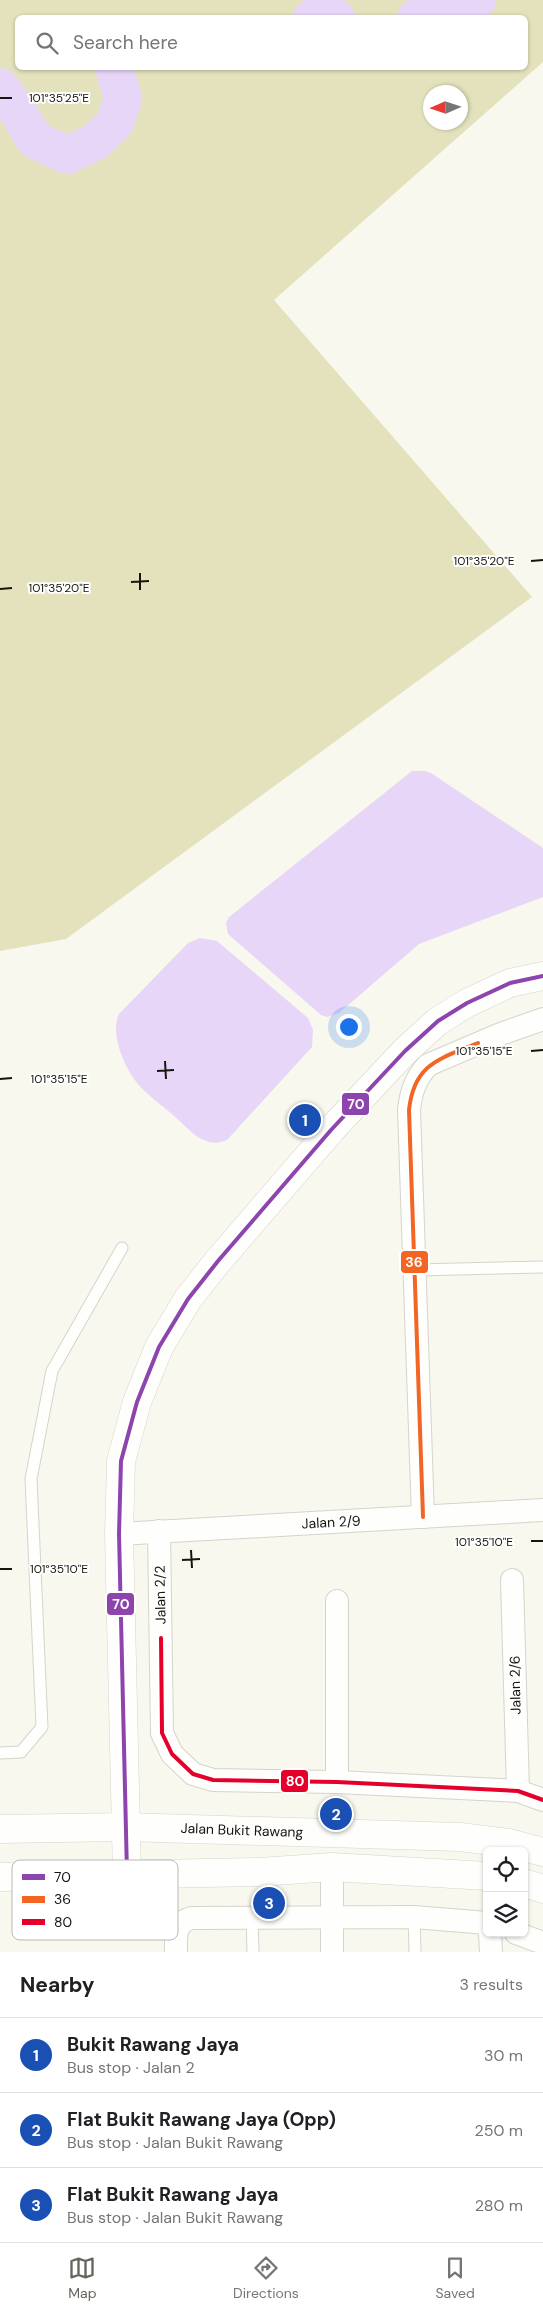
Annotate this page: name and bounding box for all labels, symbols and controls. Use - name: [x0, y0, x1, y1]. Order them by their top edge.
- search box: [15, 15, 528, 70]
- icon: search: [33, 29, 61, 57]
- text: Search here: [73, 30, 178, 55]
- north arrow: [423, 85, 468, 130]
- text: 101°35'25"E: [29, 90, 89, 106]
- text: 101°35'20"E: [453, 553, 515, 569]
- text: 101°35'20"E: [28, 580, 90, 596]
- your location: [336, 1014, 362, 1040]
- text: 101°35'15"E: [455, 1043, 513, 1059]
- text: 101°35'15"E: [30, 1071, 88, 1087]
- line badge: 70: [341, 1092, 370, 1116]
- text: 70: [347, 1095, 365, 1113]
- pin: 1: [289, 1101, 321, 1139]
- line badge: 36: [400, 1250, 429, 1274]
- text: 36: [405, 1253, 423, 1271]
- street label: Jalan 2/9: [301, 1511, 361, 1533]
- text: 101°35'10"E: [455, 1534, 513, 1550]
- text: 101°35'10"E: [30, 1561, 88, 1577]
- street label: Jalan 2/2: [150, 1565, 170, 1625]
- line badge: 70: [106, 1592, 135, 1616]
- text: 70: [112, 1595, 130, 1613]
- street label: Jalan 2/6: [505, 1655, 525, 1715]
- line badge: 80: [280, 1769, 309, 1793]
- text: 80: [286, 1772, 305, 1790]
- pin: 2: [320, 1795, 352, 1833]
- street label: Jalan Bukit Rawang: [180, 1819, 304, 1841]
- map controls: [483, 1847, 528, 1937]
- button: locate: [483, 1847, 528, 1892]
- legend: [12, 1860, 178, 1940]
- text: 70: [54, 1868, 71, 1886]
- pin: 3: [253, 1884, 285, 1922]
- text: 36: [54, 1890, 71, 1908]
- button: layers: [483, 1892, 528, 1937]
- text: 80: [54, 1913, 72, 1931]
- text: Nearby: [20, 1971, 94, 1999]
- text: 3 results: [460, 1974, 523, 1995]
- text: Bukit Rawang Jaya: [67, 2032, 239, 2057]
- text: 1: [33, 2045, 39, 2066]
- text: 30 m: [484, 2045, 523, 2066]
- text: Bus stop · Jalan 2: [67, 2057, 195, 2078]
- text: Flat Bukit Rawang Jaya (Opp): [67, 2107, 336, 2132]
- text: 2: [31, 2120, 41, 2141]
- text: 250 m: [475, 2120, 523, 2141]
- text: Bus stop · Jalan Bukit Rawang: [67, 2132, 283, 2153]
- text: Flat Bukit Rawang Jaya: [67, 2182, 278, 2207]
- text: 3: [31, 2195, 41, 2216]
- text: 280 m: [475, 2195, 523, 2216]
- text: Bus stop · Jalan Bukit Rawang: [67, 2207, 283, 2228]
- tab: Map: [68, 2254, 96, 2302]
- tab: Directions: [233, 2254, 299, 2302]
- tab: Saved: [435, 2254, 475, 2302]

